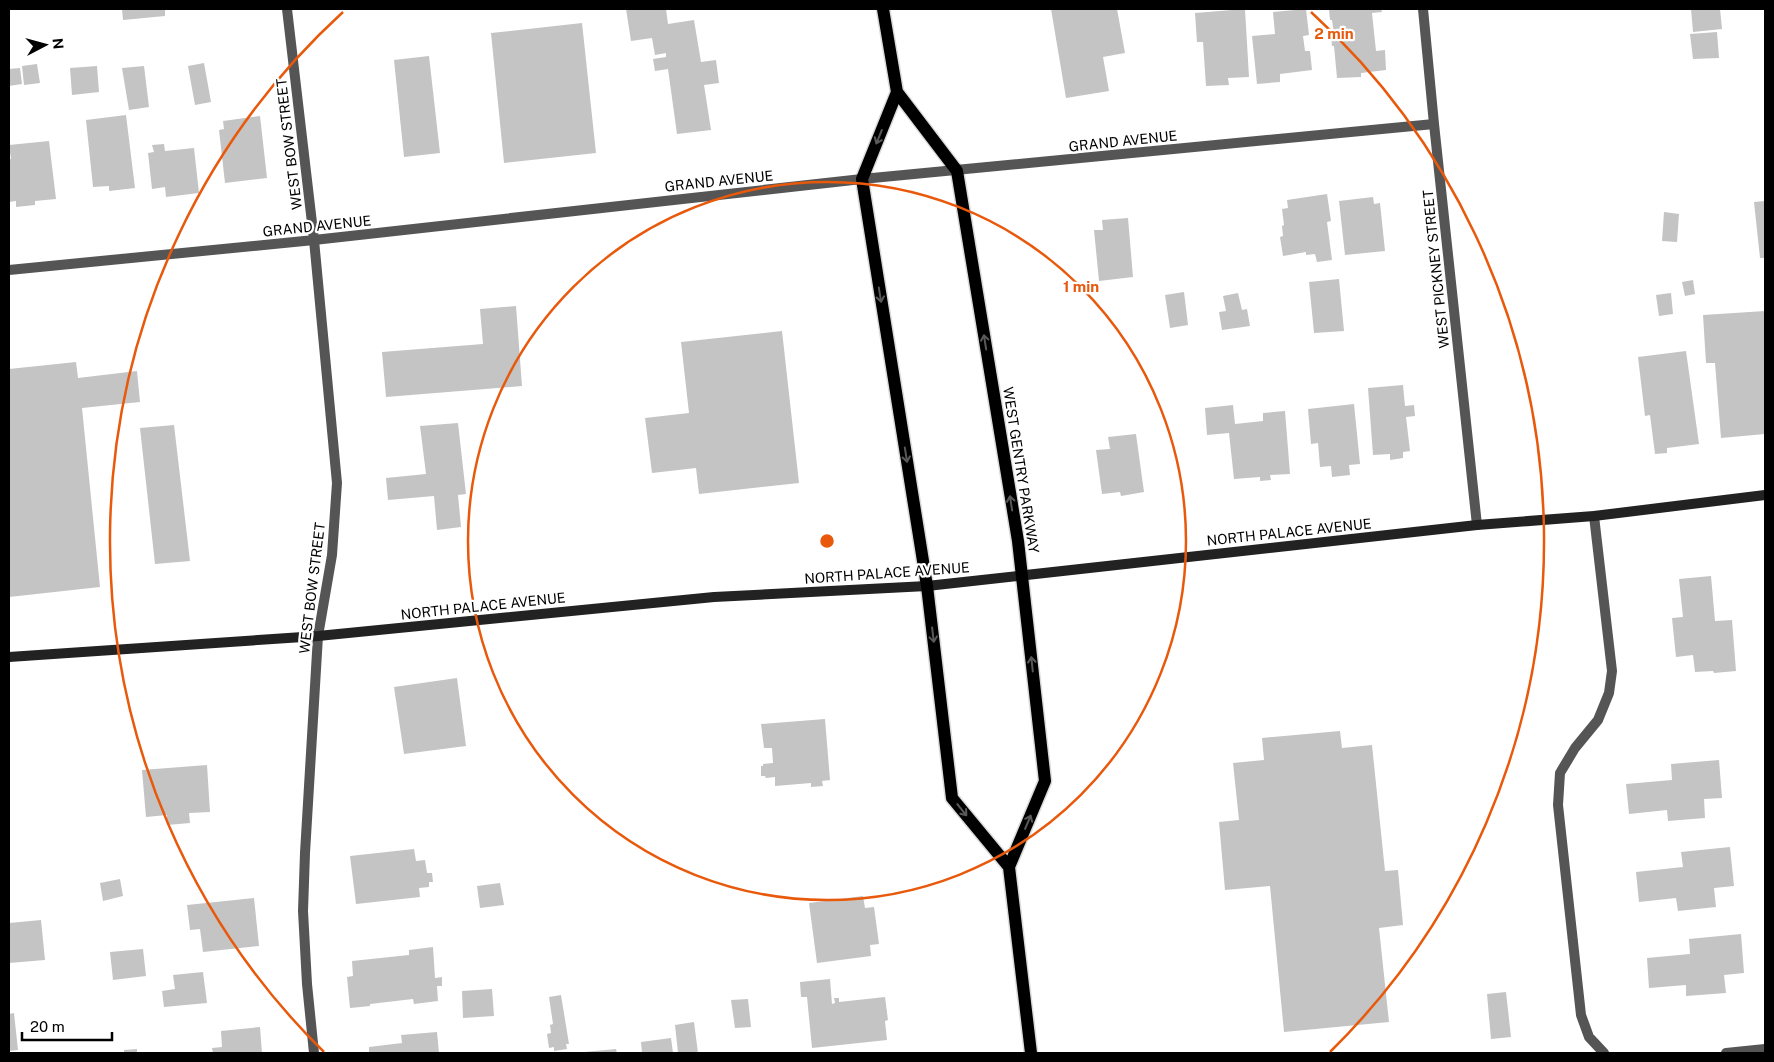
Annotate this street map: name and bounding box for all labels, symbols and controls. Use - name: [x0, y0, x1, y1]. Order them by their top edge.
- north arrow: [20, 20, 70, 70]
- text: 2 min: [1314, 25, 1354, 42]
- text: N: [49, 37, 66, 50]
- street label: WEST BOW STREET: [273, 77, 305, 211]
- street label: GRAND AVENUE: [1068, 127, 1178, 155]
- one-way arrow: [873, 129, 883, 144]
- street label: GRAND AVENUE: [664, 167, 774, 195]
- street label: WEST PICKNEY STREET: [1420, 189, 1452, 349]
- street label: GRAND AVENUE: [262, 212, 372, 240]
- text: 1 min: [1063, 278, 1099, 295]
- one-way arrow: [876, 287, 886, 303]
- one-way arrow: [980, 335, 990, 351]
- street label: WEST GENTRY PARKWAY: [1000, 386, 1042, 555]
- one-way arrow: [901, 447, 911, 463]
- one-way arrow: [1006, 495, 1016, 511]
- street label: NORTH PALACE AVENUE: [1206, 515, 1372, 549]
- street label: WEST BOW STREET: [296, 521, 328, 655]
- centre of rings: [818, 532, 836, 550]
- street label: NORTH PALACE AVENUE: [804, 559, 970, 587]
- street label: NORTH PALACE AVENUE: [400, 589, 566, 623]
- one-way arrow: [928, 626, 938, 642]
- one-way arrow: [1027, 656, 1037, 672]
- one-way arrow: [957, 803, 968, 816]
- one-way arrow: [1023, 815, 1033, 830]
- scale bar: [22, 1010, 112, 1042]
- text: 20 m: [30, 1018, 65, 1035]

